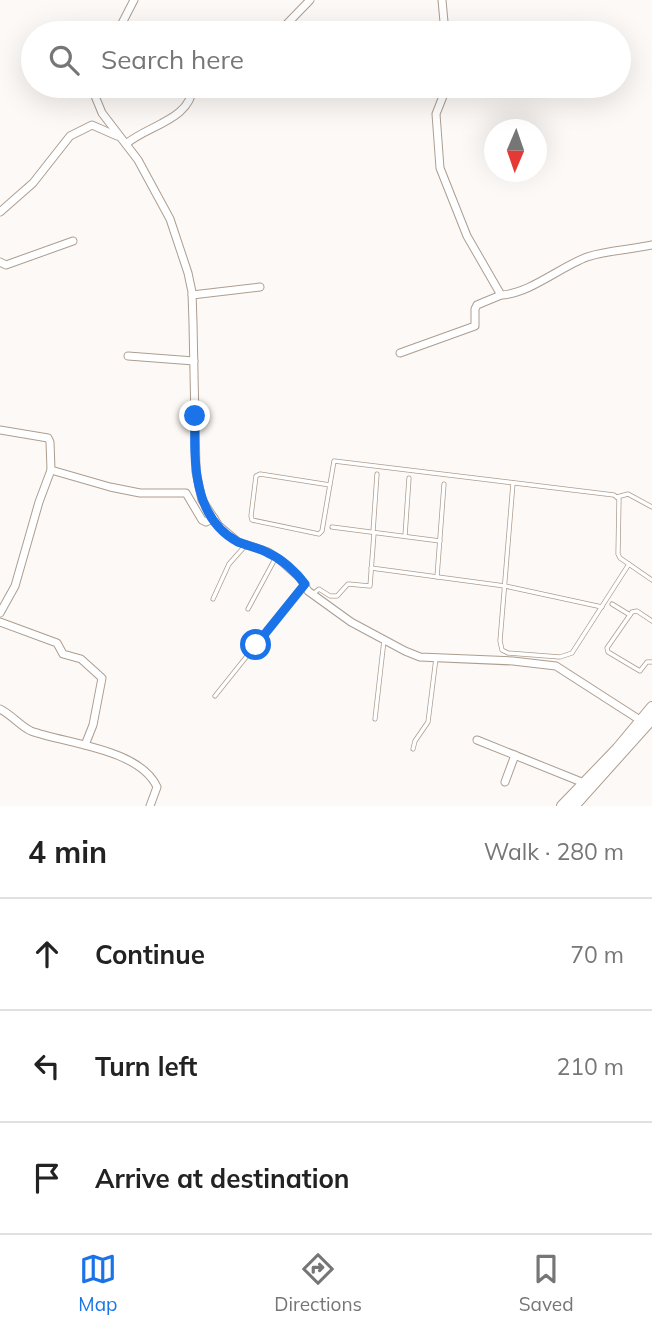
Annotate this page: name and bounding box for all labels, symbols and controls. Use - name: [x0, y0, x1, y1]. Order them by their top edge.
- search box: [21, 21, 631, 98]
- icon: search: [45, 41, 83, 79]
- text: Search here: [101, 43, 244, 76]
- north arrow: [484, 119, 547, 182]
- route end: [179, 400, 210, 431]
- route start: [240, 629, 271, 660]
- text: 4 min: [28, 833, 107, 871]
- text: Walk · 280 m: [484, 837, 624, 866]
- icon: ahead: [28, 935, 66, 973]
- text: Continue: [95, 938, 205, 971]
- text: 70 m: [570, 940, 624, 969]
- icon: left: [28, 1047, 66, 1085]
- text: Turn left: [95, 1050, 197, 1083]
- text: 210 m: [556, 1052, 624, 1081]
- icon: arrive: [28, 1159, 66, 1197]
- text: Arrive at destination: [95, 1162, 350, 1195]
- tab: Map: [78, 1250, 117, 1316]
- tab: Directions: [274, 1250, 362, 1316]
- tab: Saved: [519, 1250, 574, 1316]

